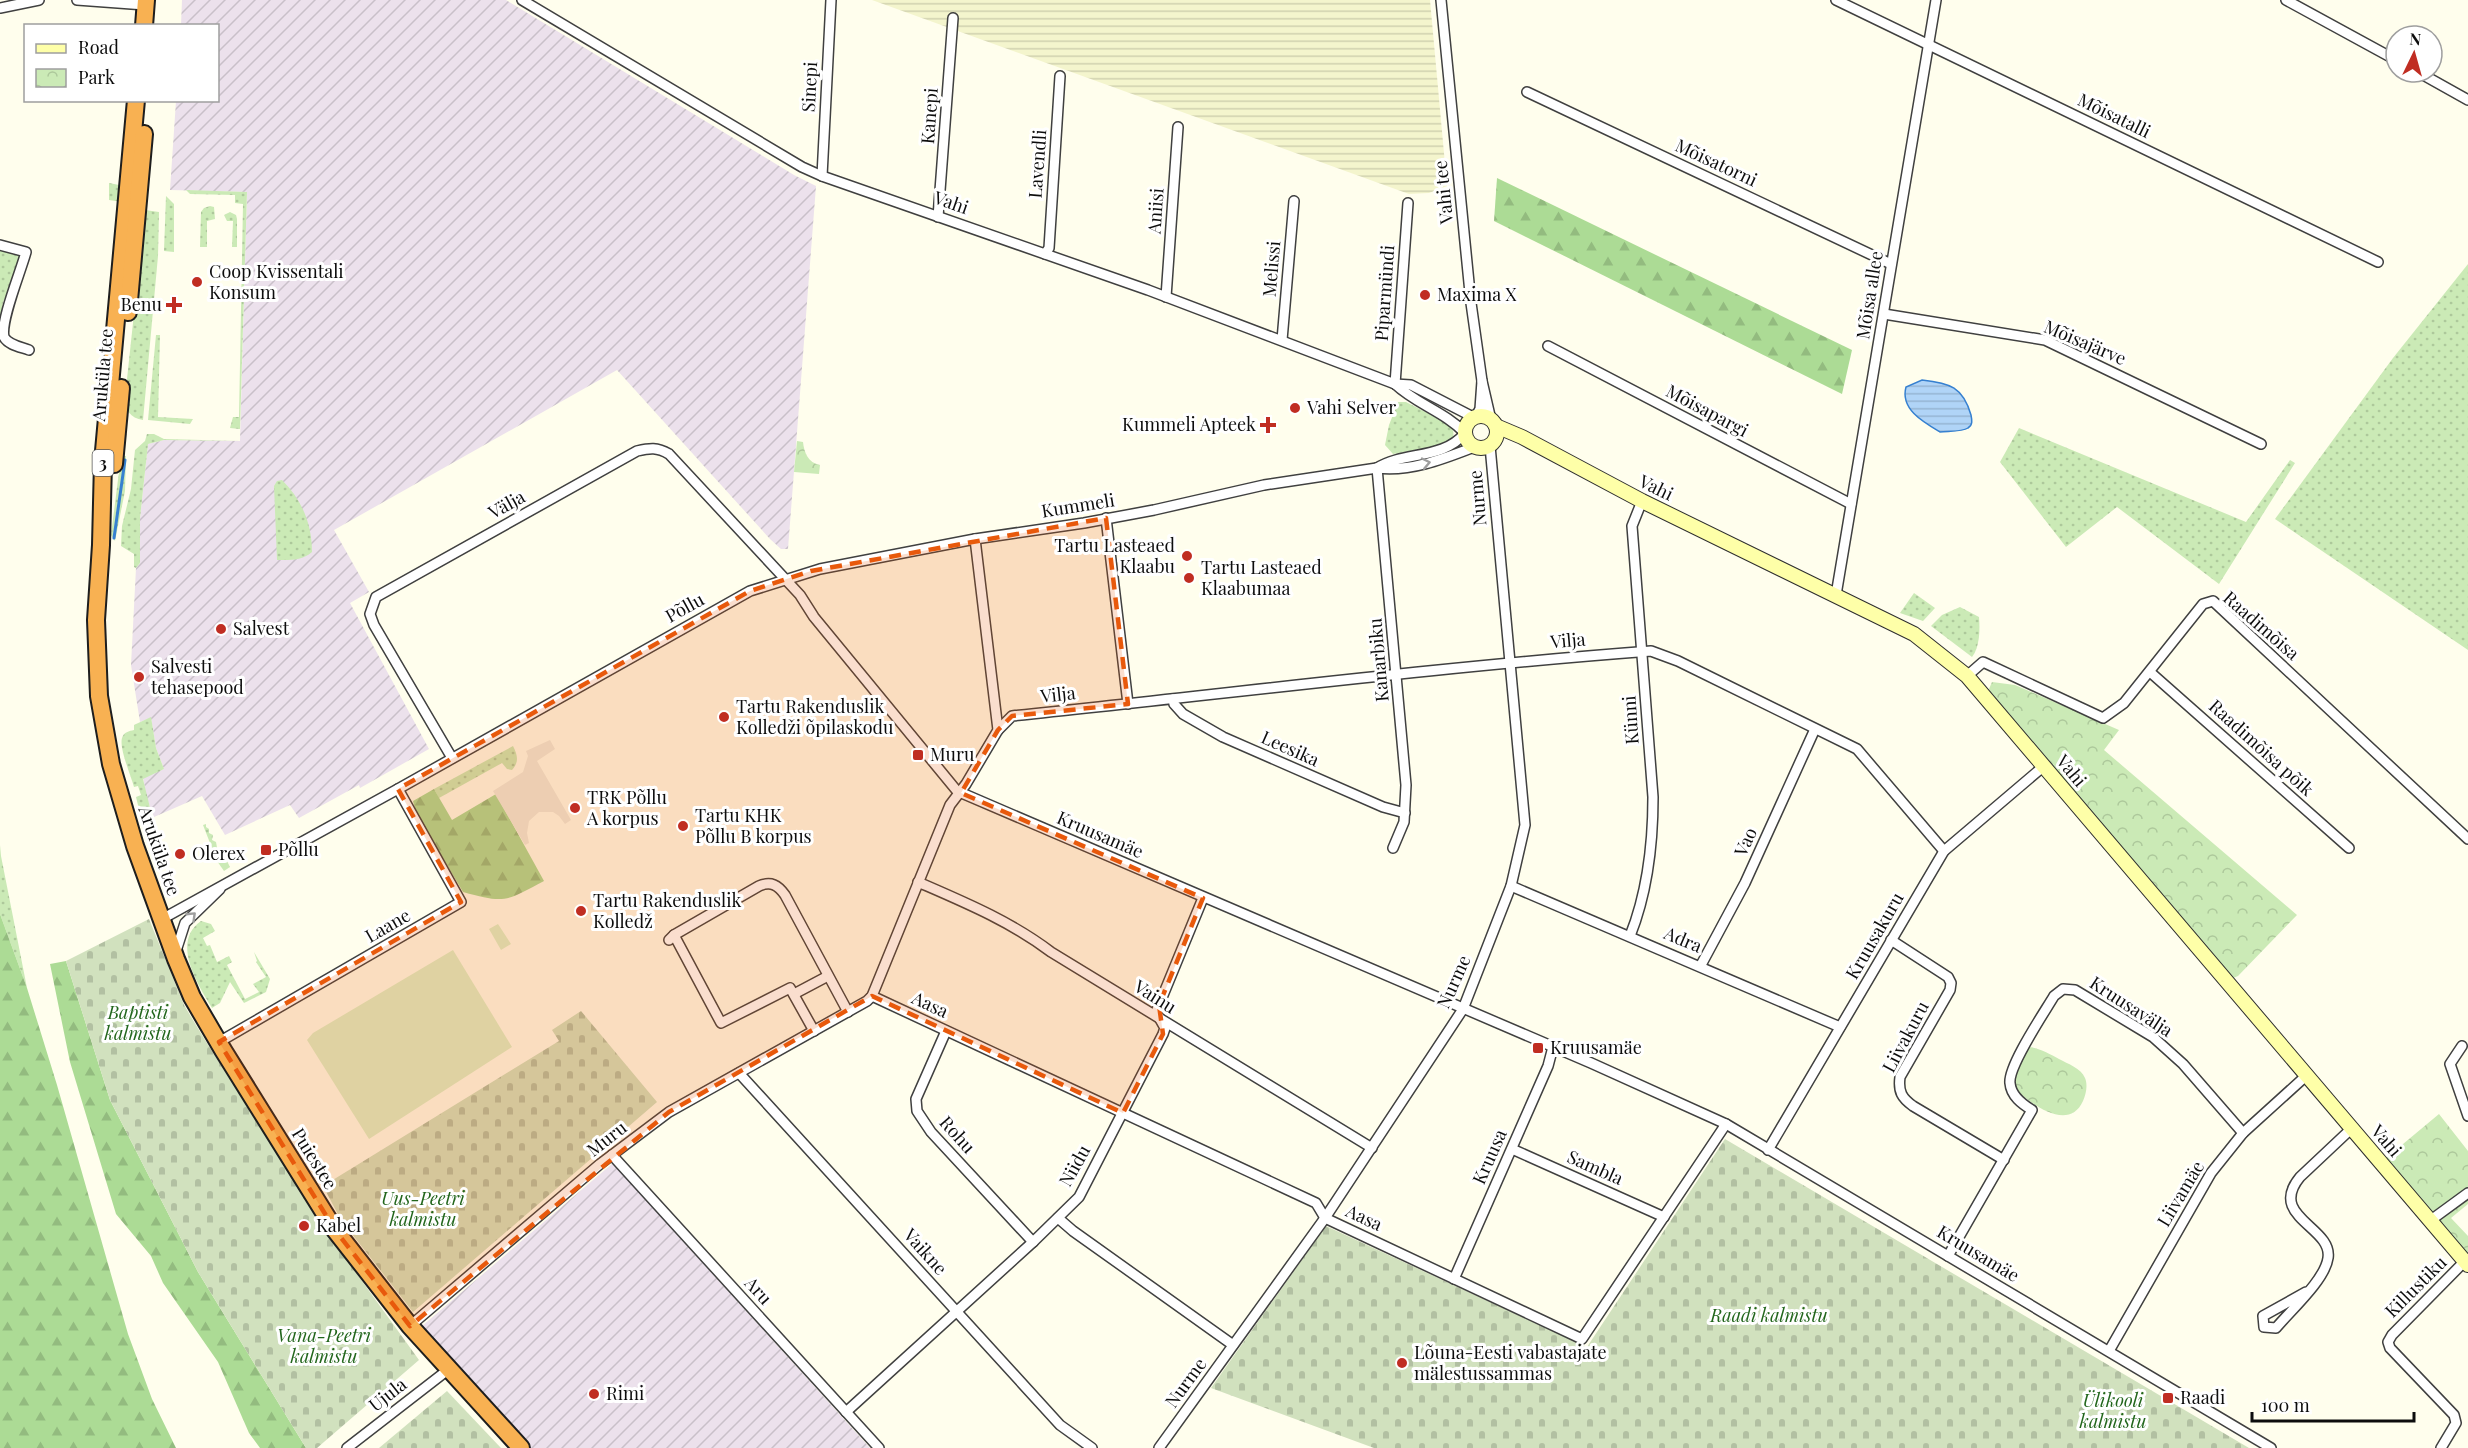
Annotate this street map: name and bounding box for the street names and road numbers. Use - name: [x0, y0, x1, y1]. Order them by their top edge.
- street label: Sinepi: [796, 61, 822, 113]
- street label: Kanepi: [915, 87, 943, 145]
- street label: Mõisatalli: [2074, 87, 2155, 143]
- street label: Lavendli: [1023, 129, 1051, 199]
- street label: Mõisatorni: [1672, 133, 1761, 192]
- street label: Vahi tee: [1428, 159, 1458, 226]
- street label: Vahi: [930, 185, 972, 219]
- street label: Aniisi: [1141, 187, 1169, 236]
- street label: Melissi: [1257, 240, 1285, 298]
- street label: Piparmündi: [1369, 244, 1399, 342]
- street label: Mõisa allee: [1850, 249, 1888, 341]
- street label: Mõisajärve: [2041, 314, 2130, 370]
- street label: Aruküla tee: [86, 328, 118, 423]
- street label: Mõisapargi: [1662, 378, 1753, 442]
- road number: 3: [92, 450, 114, 476]
- street label: Vahi: [1635, 468, 1677, 506]
- street label: Nurme: [1463, 469, 1491, 527]
- street label: Välja: [483, 484, 529, 524]
- street label: Kummeli: [1040, 487, 1116, 523]
- street label: Põllu: [661, 586, 709, 628]
- street label: Raadimõisa: [2219, 586, 2305, 665]
- street label: Kanarbiku: [1362, 617, 1394, 703]
- street label: Vilja: [1548, 627, 1586, 654]
- street label: Vilja: [1038, 680, 1077, 708]
- street label: Raadimõisa põik: [2204, 694, 2319, 801]
- street label: Künni: [1616, 695, 1644, 745]
- street label: Leesika: [1258, 725, 1323, 771]
- street label: Vahi: [2051, 748, 2092, 792]
- street label: Aruküla tee: [133, 802, 186, 899]
- street label: Kruusamäe: [1053, 805, 1147, 863]
- street label: Vao: [1728, 823, 1762, 861]
- street label: Kruusakuru: [1840, 887, 1909, 983]
- street label: Laane: [361, 903, 414, 948]
- street label: Adra: [1660, 920, 1706, 958]
- street label: Nurme: [1431, 951, 1475, 1012]
- street label: Kruusavälja: [2085, 970, 2178, 1042]
- street label: Vainu: [1129, 973, 1182, 1019]
- street label: Aasa: [908, 985, 952, 1023]
- street label: Liivakuru: [1876, 996, 1934, 1076]
- street label: Rohu: [935, 1111, 981, 1159]
- street label: Muru: [582, 1115, 632, 1161]
- street label: Vahi: [2366, 1118, 2407, 1161]
- street label: Puiestee: [287, 1123, 343, 1194]
- street label: Kruusa: [1466, 1125, 1512, 1188]
- street label: Niidu: [1053, 1140, 1096, 1191]
- street label: Sambla: [1564, 1144, 1627, 1190]
- street label: Liivamäe: [2151, 1156, 2209, 1231]
- street label: Aasa: [1342, 1198, 1386, 1236]
- street label: Kruusamäe: [1933, 1219, 2024, 1287]
- street label: Vaikne: [898, 1222, 953, 1280]
- street label: Killustiku: [2379, 1250, 2452, 1322]
- street label: Aru: [739, 1270, 778, 1310]
- street label: Nurme: [1159, 1353, 1211, 1412]
- street label: Ujula: [364, 1372, 411, 1416]

